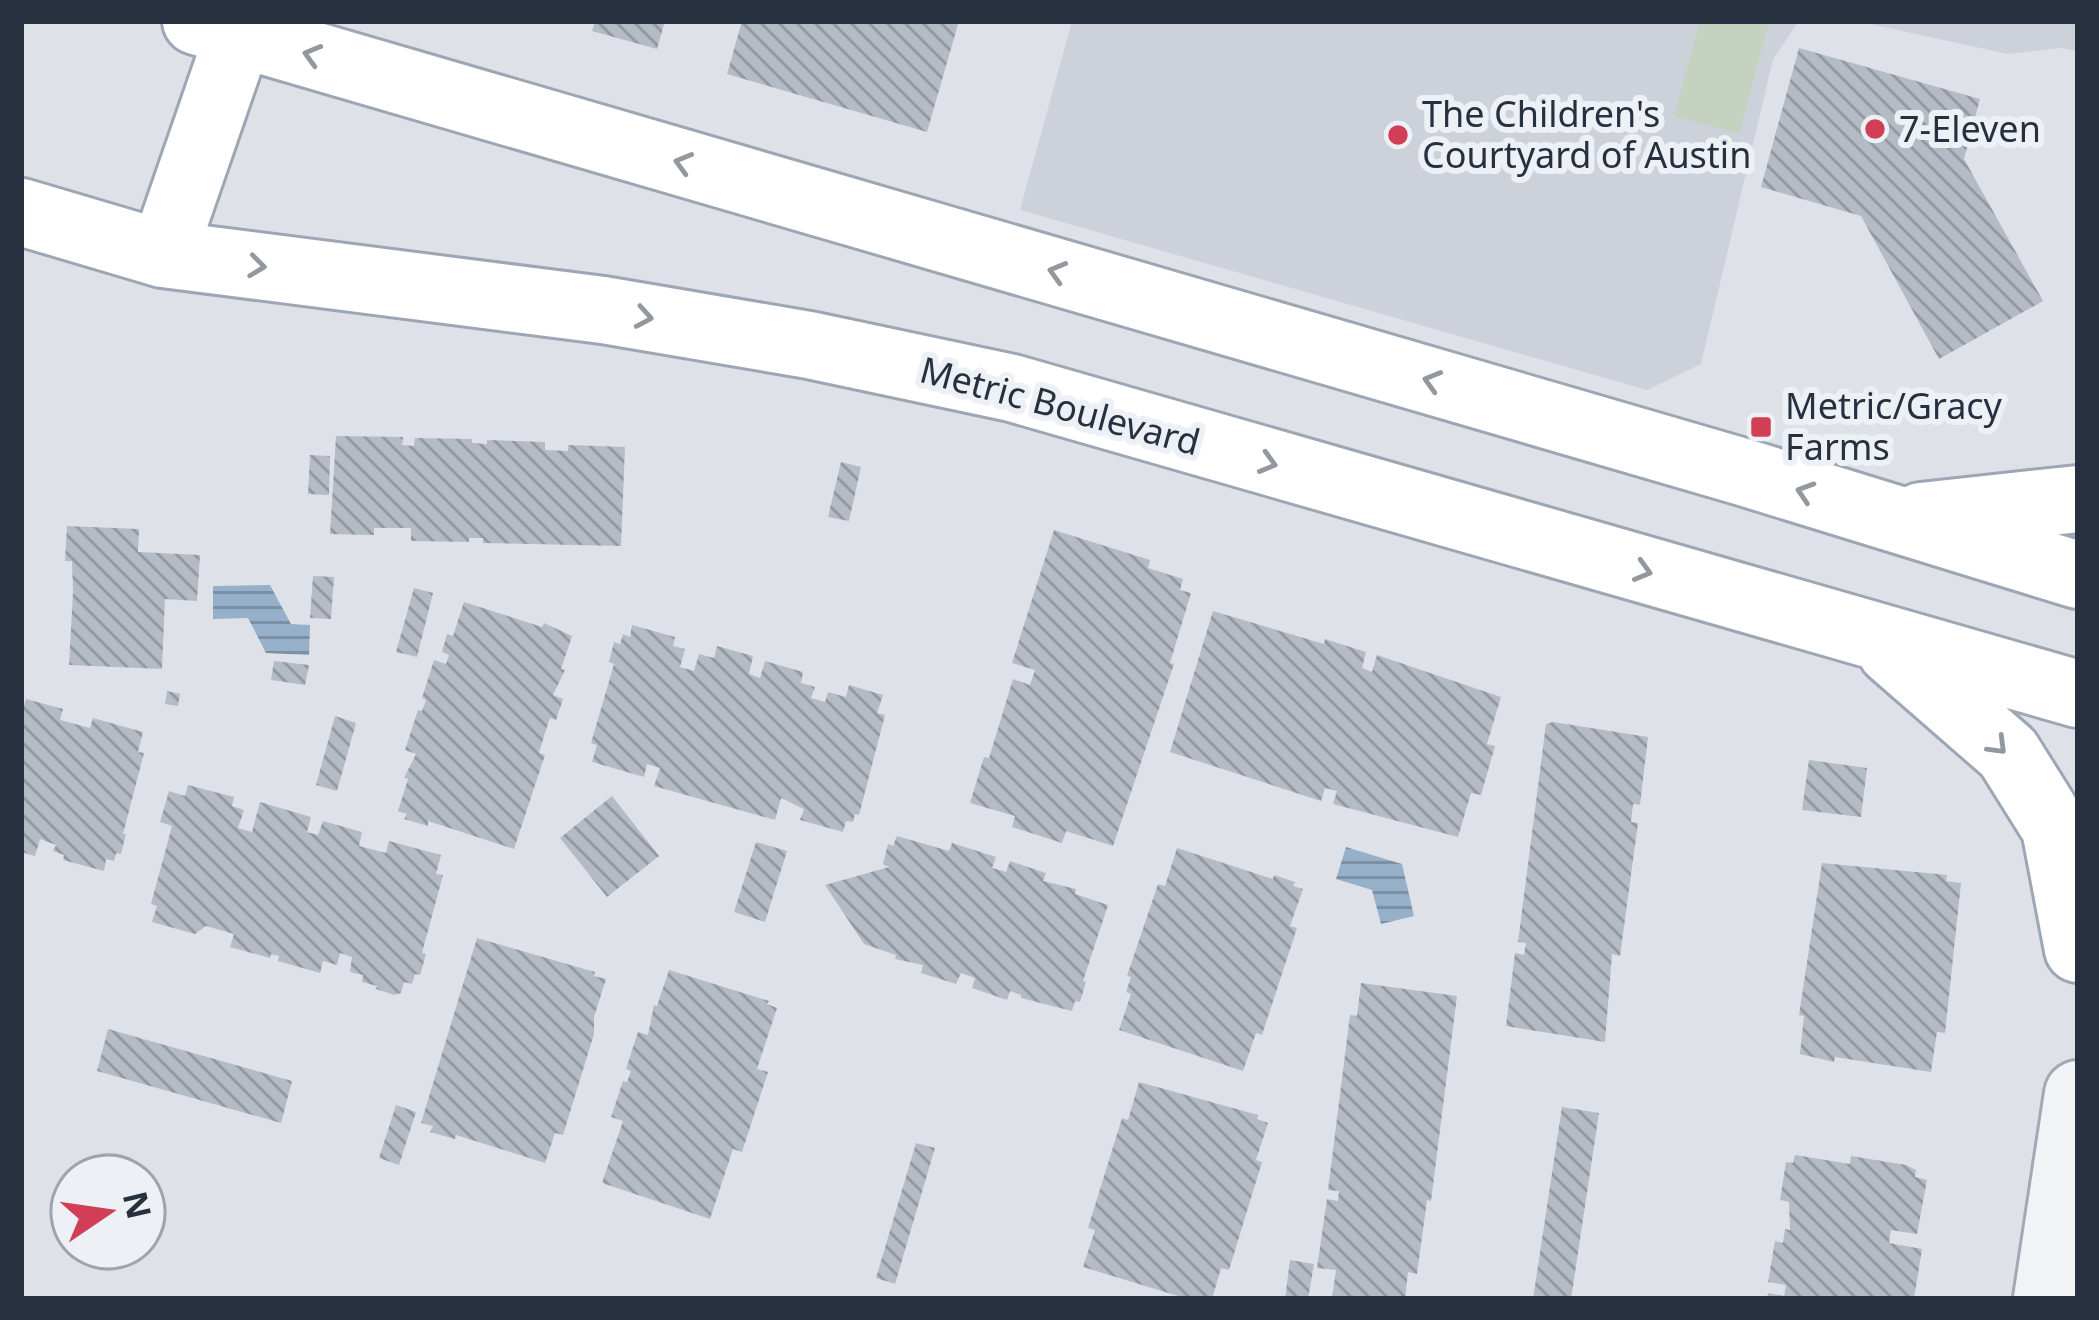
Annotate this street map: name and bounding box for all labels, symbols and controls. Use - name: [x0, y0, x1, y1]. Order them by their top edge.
- one-way arrow: [303, 44, 324, 69]
- place label: The Children's Courtyard of Austin: [1422, 89, 1751, 179]
- place label: 7-Eleven: [1899, 104, 2041, 153]
- marker: 7-Eleven: [1862, 116, 1888, 142]
- marker: The Children's Courtyard of Austin: [1385, 122, 1411, 148]
- one-way arrow: [673, 152, 694, 177]
- one-way arrow: [248, 252, 267, 278]
- one-way arrow: [1047, 261, 1068, 286]
- one-way arrow: [634, 303, 654, 328]
- street label: Metric Boulevard: [915, 345, 1205, 466]
- one-way arrow: [1422, 370, 1443, 395]
- place label: Metric/Gracy Farms: [1785, 381, 2003, 471]
- marker: Metric/Gracy Farms: [1748, 414, 1774, 440]
- one-way arrow: [1258, 448, 1278, 473]
- one-way arrow: [1795, 482, 1816, 507]
- one-way arrow: [1632, 557, 1653, 582]
- one-way arrow: [1984, 731, 2006, 753]
- north arrow: [48, 1152, 168, 1272]
- text: N: [113, 1187, 163, 1223]

